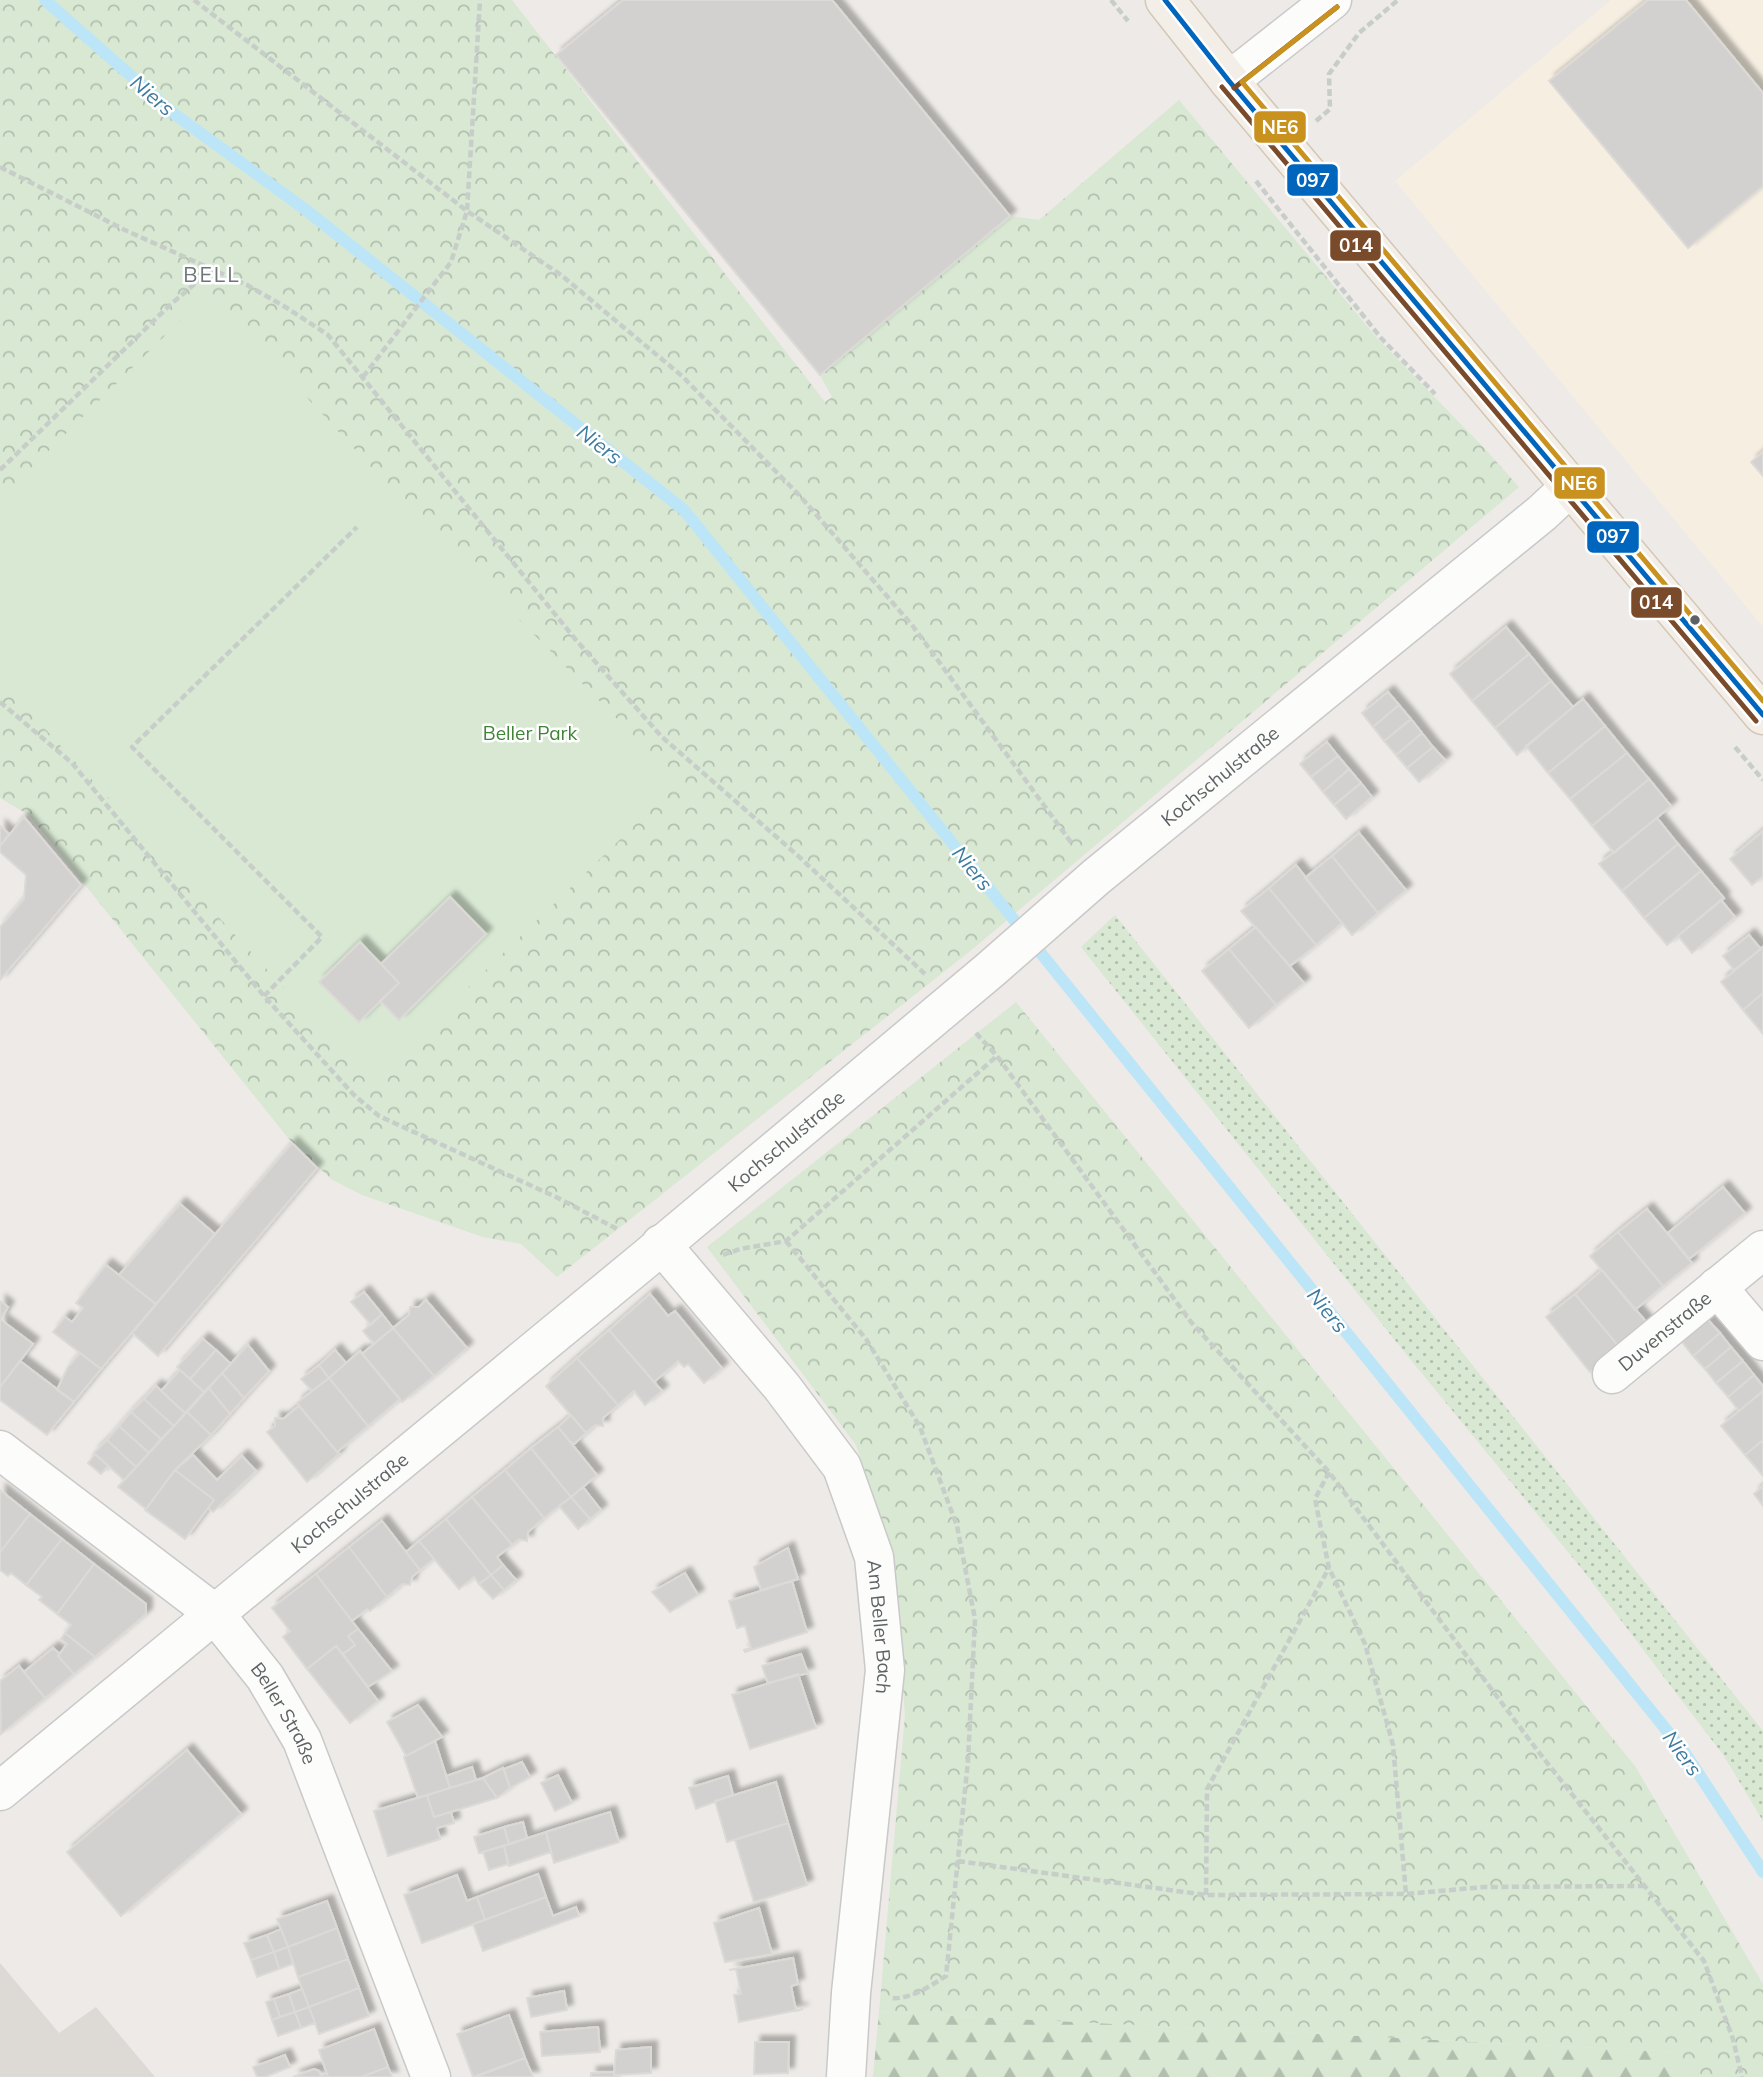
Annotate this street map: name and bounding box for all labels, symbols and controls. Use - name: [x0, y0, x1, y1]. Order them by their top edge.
- water label: Niers: [126, 69, 180, 121]
- line badge: NE6: [1253, 110, 1307, 144]
- text: NE6: [1261, 115, 1299, 139]
- line badge: 097: [1286, 163, 1339, 197]
- text: 097: [1296, 168, 1330, 192]
- line badge: 014: [1329, 229, 1382, 262]
- text: 014: [1339, 233, 1374, 257]
- district label: BELL: [183, 261, 241, 287]
- water label: Niers: [572, 418, 628, 470]
- line badge: NE6: [1553, 466, 1606, 500]
- text: NE6: [1560, 471, 1598, 495]
- line badge: 097: [1586, 520, 1640, 554]
- text: 097: [1596, 524, 1630, 548]
- line badge: 014: [1630, 586, 1683, 619]
- text: 014: [1639, 590, 1674, 614]
- unlabelled marker: [1688, 613, 1702, 627]
- park label: Beller Park: [483, 721, 577, 745]
- street label: Kochschulstraße: [1156, 721, 1284, 831]
- water label: Niers: [947, 840, 999, 896]
- street label: Kochschulstraße: [723, 1085, 849, 1197]
- water label: Niers: [1302, 1282, 1354, 1338]
- street label: Duvenstraße: [1613, 1286, 1716, 1376]
- street label: Kochschulstraße: [286, 1447, 413, 1558]
- street label: Am Beller Bach: [862, 1558, 897, 1695]
- street label: Beller Straße: [246, 1657, 322, 1768]
- water label: Niers: [1658, 1725, 1708, 1781]

